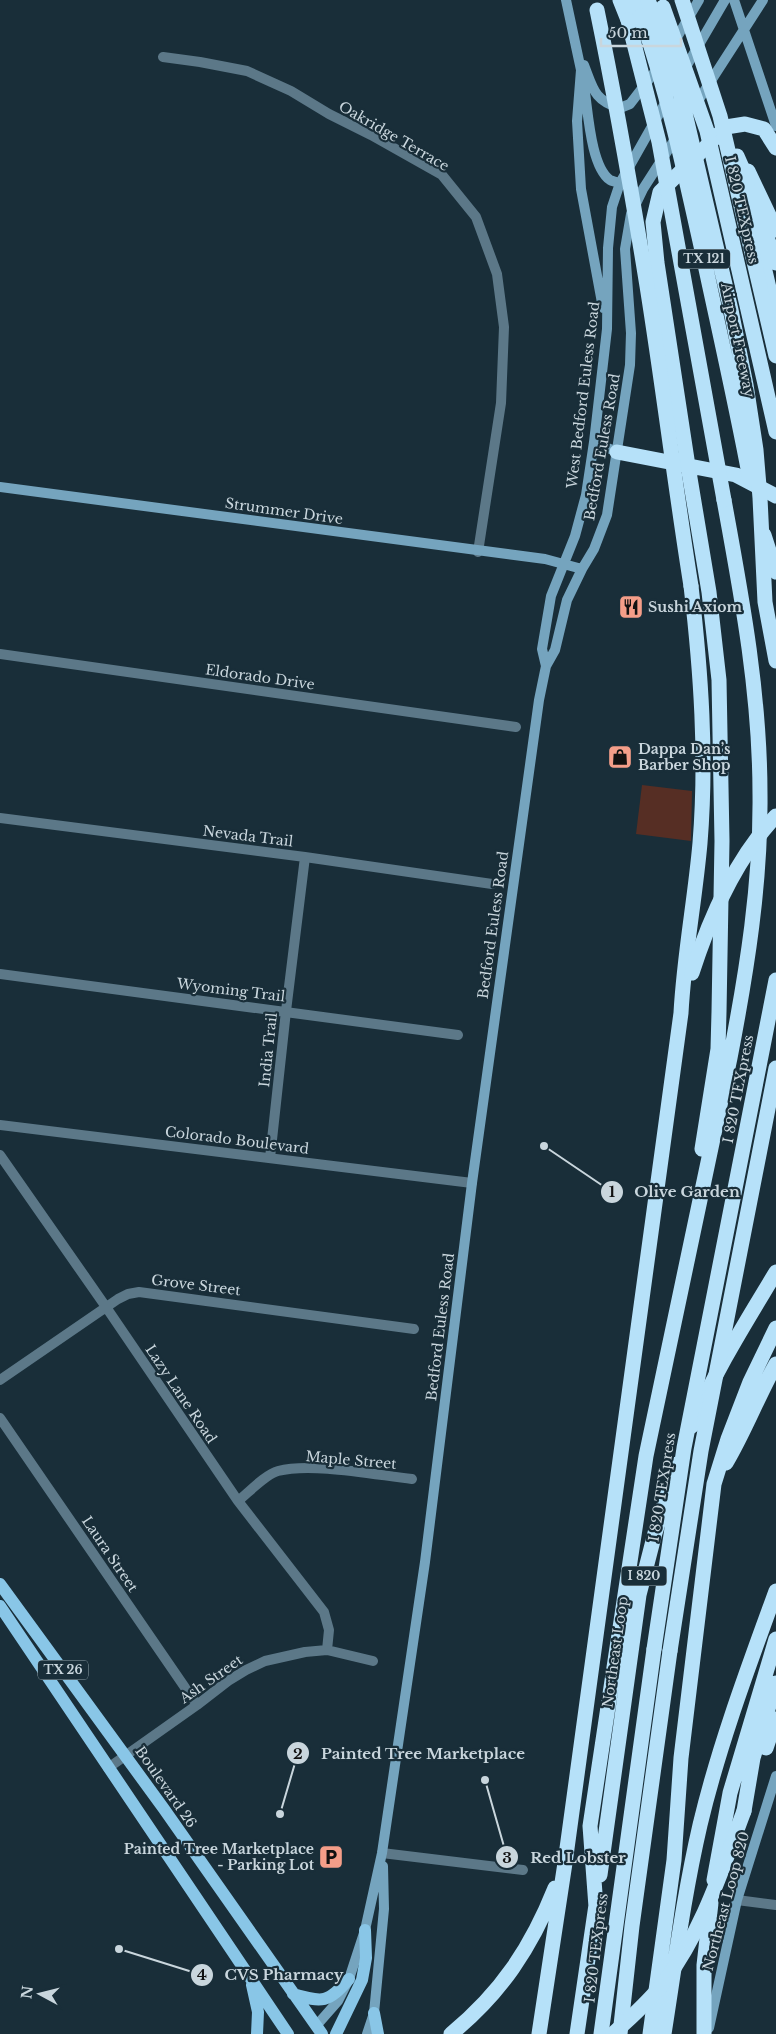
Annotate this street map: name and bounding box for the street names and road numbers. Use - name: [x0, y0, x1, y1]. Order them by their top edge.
- street label: Oakridge Terrace: [335, 97, 453, 175]
- street label: I 820 TEXpress: [721, 154, 763, 266]
- road number: TX 121: [678, 250, 730, 268]
- street label: Airport Freeway: [717, 280, 759, 399]
- street label: West Bedford Euless Road: [563, 301, 603, 489]
- street label: Bedford Euless Road: [581, 372, 623, 522]
- street label: Strummer Drive: [224, 494, 344, 528]
- street label: Eldorado Drive: [204, 660, 316, 694]
- street label: Nevada Trail: [202, 822, 295, 851]
- street label: Bedford Euless Road: [474, 849, 512, 1000]
- street label: Wyoming Trail: [175, 974, 287, 1006]
- street label: India Trail: [255, 1011, 281, 1088]
- street label: I 820 TEXpress: [719, 1033, 757, 1145]
- street label: Colorado Boulevard: [164, 1122, 311, 1158]
- street label: Bedford Euless Road: [422, 1251, 458, 1402]
- street label: Grove Street: [150, 1271, 242, 1300]
- street label: Lazy Lane Road: [141, 1341, 221, 1447]
- street label: I 820 TEXpress: [644, 1431, 680, 1543]
- street label: Maple Street: [305, 1447, 398, 1473]
- street label: Laura Street: [78, 1513, 142, 1596]
- road number: I 820: [622, 1566, 666, 1585]
- street label: Northeast Loop: [598, 1595, 632, 1709]
- street label: Ash Street: [175, 1650, 247, 1708]
- road number: TX 26: [38, 1660, 88, 1680]
- street label: Boulevard 26: [131, 1743, 201, 1831]
- street label: Northeast Loop 820: [699, 1829, 753, 1973]
- street label: I 820 TEXpress: [580, 1892, 612, 2004]

